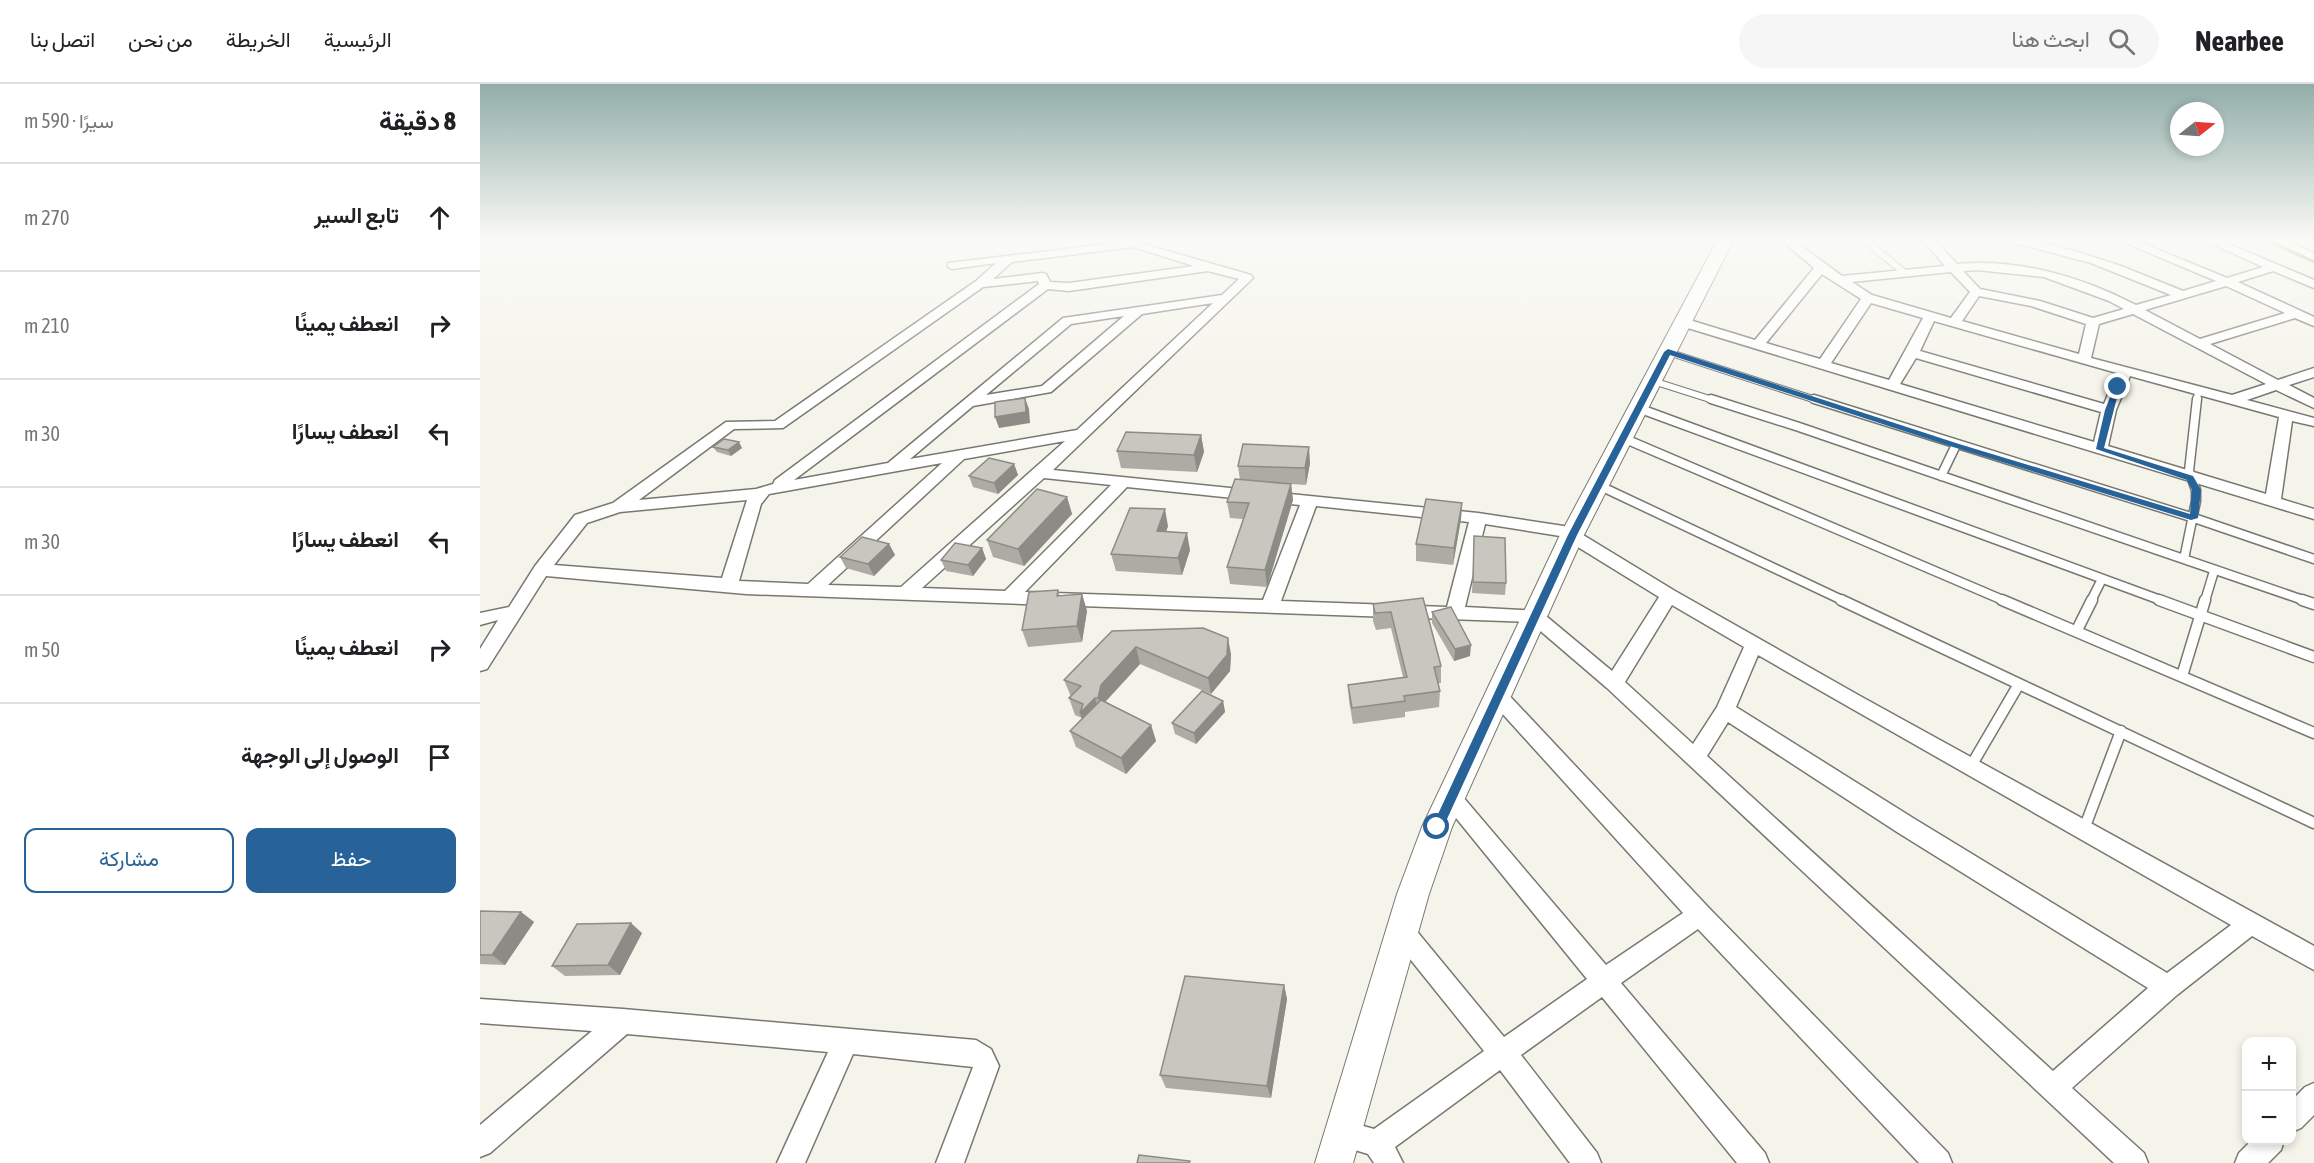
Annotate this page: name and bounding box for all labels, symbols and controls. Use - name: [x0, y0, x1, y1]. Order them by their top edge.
- search box: [1739, 14, 2159, 68]
- icon: search: [2105, 25, 2138, 58]
- text: Nearbee: [2195, 25, 2284, 57]
- text: ابحث هنا: [2011, 26, 2090, 52]
- text: اتصل بنا: [30, 27, 95, 51]
- text: من نحن: [128, 27, 193, 51]
- text: الخريطة: [226, 27, 291, 51]
- text: الرئيسية: [324, 27, 392, 51]
- north arrow: [2170, 102, 2224, 156]
- text: 8 دقيقة: [379, 106, 456, 136]
- text: سيرًا · 590 m: [24, 109, 114, 132]
- icon: ahead: [423, 201, 456, 234]
- text: تابع السير: [314, 202, 399, 228]
- text: 270 m: [24, 206, 69, 229]
- icon: right: [423, 309, 456, 342]
- text: انعطف يمينًا: [295, 310, 399, 336]
- text: 210 m: [24, 314, 69, 337]
- route end: [2104, 373, 2130, 399]
- icon: left: [423, 417, 456, 450]
- text: انعطف يسارًا: [292, 418, 399, 444]
- text: 30 m: [24, 422, 60, 445]
- icon: left: [423, 525, 456, 558]
- text: انعطف يسارًا: [292, 526, 399, 552]
- text: 30 m: [24, 530, 60, 553]
- icon: right: [423, 633, 456, 666]
- text: انعطف يمينًا: [295, 634, 399, 660]
- text: 50 m: [24, 638, 60, 661]
- icon: arrive: [423, 741, 456, 774]
- text: الوصول إلى الوجهة: [241, 742, 399, 768]
- route start: [1423, 813, 1449, 839]
- button: مشاركة: [24, 828, 234, 893]
- button: حفظ: [246, 828, 456, 893]
- map controls: [2242, 1037, 2296, 1145]
- button: +: [2242, 1037, 2296, 1091]
- button: −: [2242, 1091, 2296, 1145]

